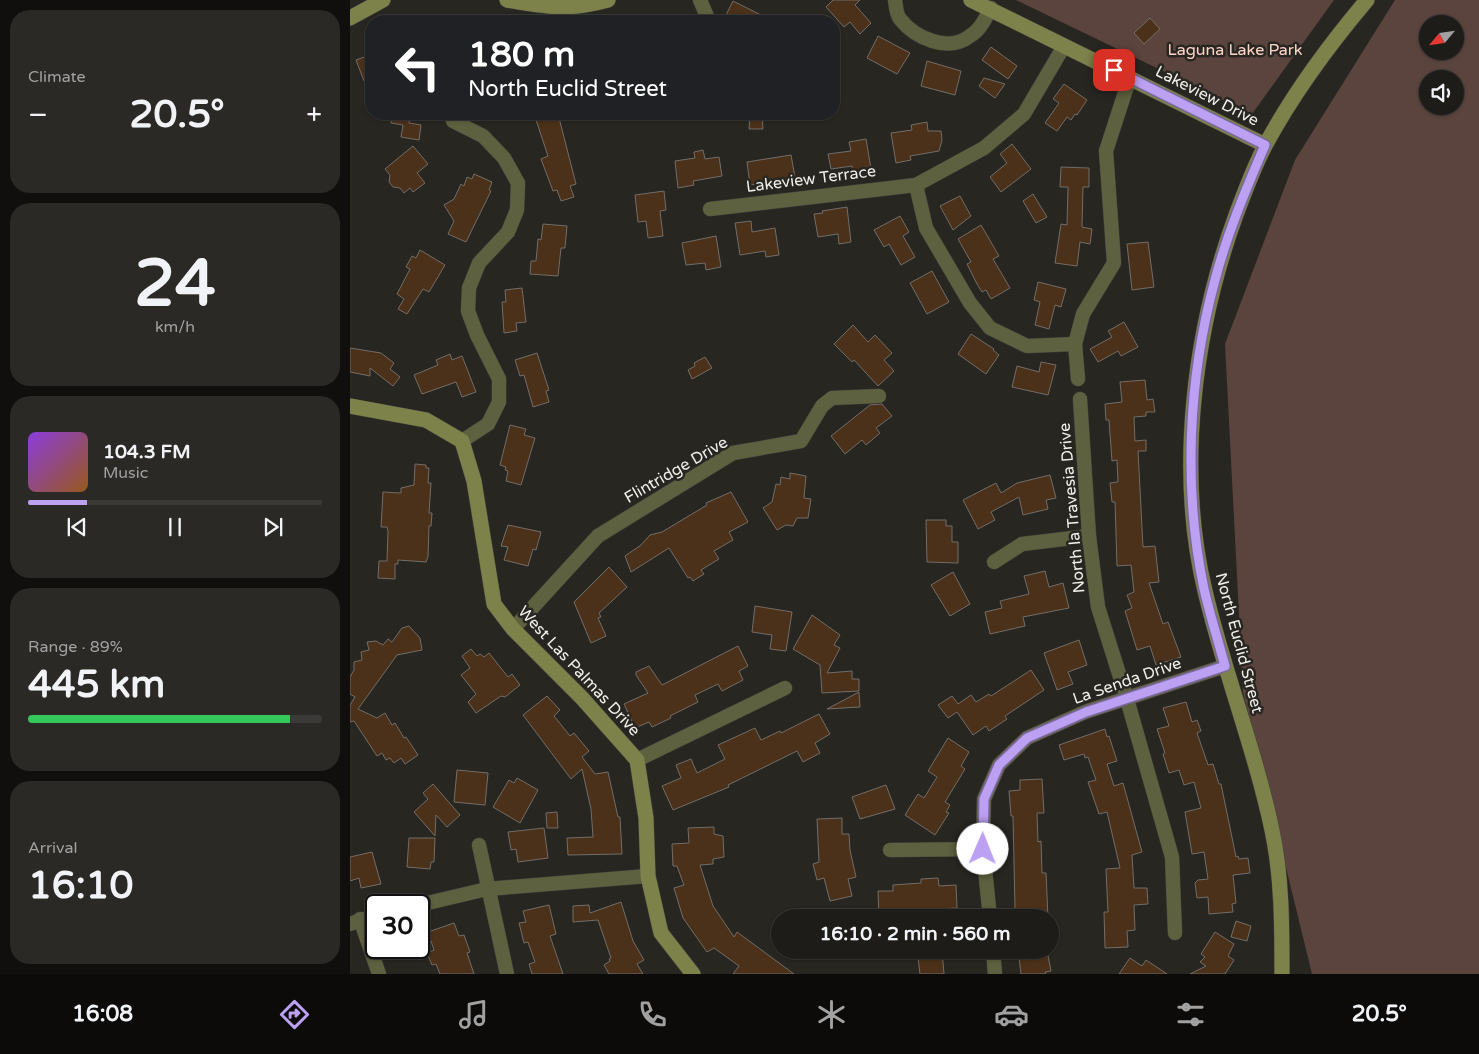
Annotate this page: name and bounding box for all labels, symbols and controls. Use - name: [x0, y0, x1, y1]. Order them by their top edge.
- north arrow: [1419, 15, 1464, 60]
- map controls: [1419, 15, 1464, 115]
- text: 180 m: [468, 34, 575, 76]
- icon: left: [385, 35, 450, 100]
- park label: Laguna Lake Park: [1167, 40, 1303, 60]
- pin: [1093, 49, 1135, 91]
- icon: arrive: [1100, 56, 1128, 84]
- street label: Lakeview Drive: [1152, 61, 1262, 131]
- text: Climate: [28, 67, 86, 87]
- button: sound: [1419, 70, 1464, 115]
- text: North Euclid Street: [468, 76, 667, 102]
- text: 20.5°: [130, 92, 225, 138]
- text: −: [28, 98, 48, 132]
- text: +: [306, 98, 322, 132]
- street label: Lakeview Terrace: [745, 161, 877, 197]
- text: 24: [134, 245, 216, 324]
- text: km/h: [155, 317, 195, 337]
- street label: North la Travesia Drive: [1055, 422, 1089, 594]
- street label: Flintridge Drive: [621, 432, 731, 508]
- text: 104.3 FM: [103, 441, 191, 463]
- text: Music: [103, 463, 148, 483]
- icon: previous: [63, 513, 91, 541]
- icon: pause: [161, 513, 189, 541]
- icon: next: [259, 513, 287, 541]
- street label: North Euclid Street: [1211, 571, 1267, 715]
- street label: West Las Palmas Drive: [513, 602, 645, 740]
- text: Range · 89%: [28, 637, 123, 657]
- street label: La Senda Drive: [1070, 653, 1184, 709]
- text: 445 km: [28, 662, 165, 708]
- position arrow: [956, 822, 1008, 874]
- text: Arrival: [28, 838, 77, 858]
- text: 16:10: [28, 863, 133, 909]
- speed limit sign: 30: [365, 894, 430, 959]
- text: 16:10 · 2 min · 560 m: [819, 923, 1011, 945]
- icon: directions: [277, 997, 312, 1032]
- icon: music: [456, 997, 491, 1032]
- icon: phone: [635, 997, 670, 1032]
- icon: climate: [814, 997, 849, 1032]
- icon: car: [994, 997, 1029, 1032]
- icon: filters: [1173, 997, 1208, 1032]
- text: 16:08: [72, 1001, 133, 1027]
- text: 20.5°: [1352, 1001, 1407, 1027]

